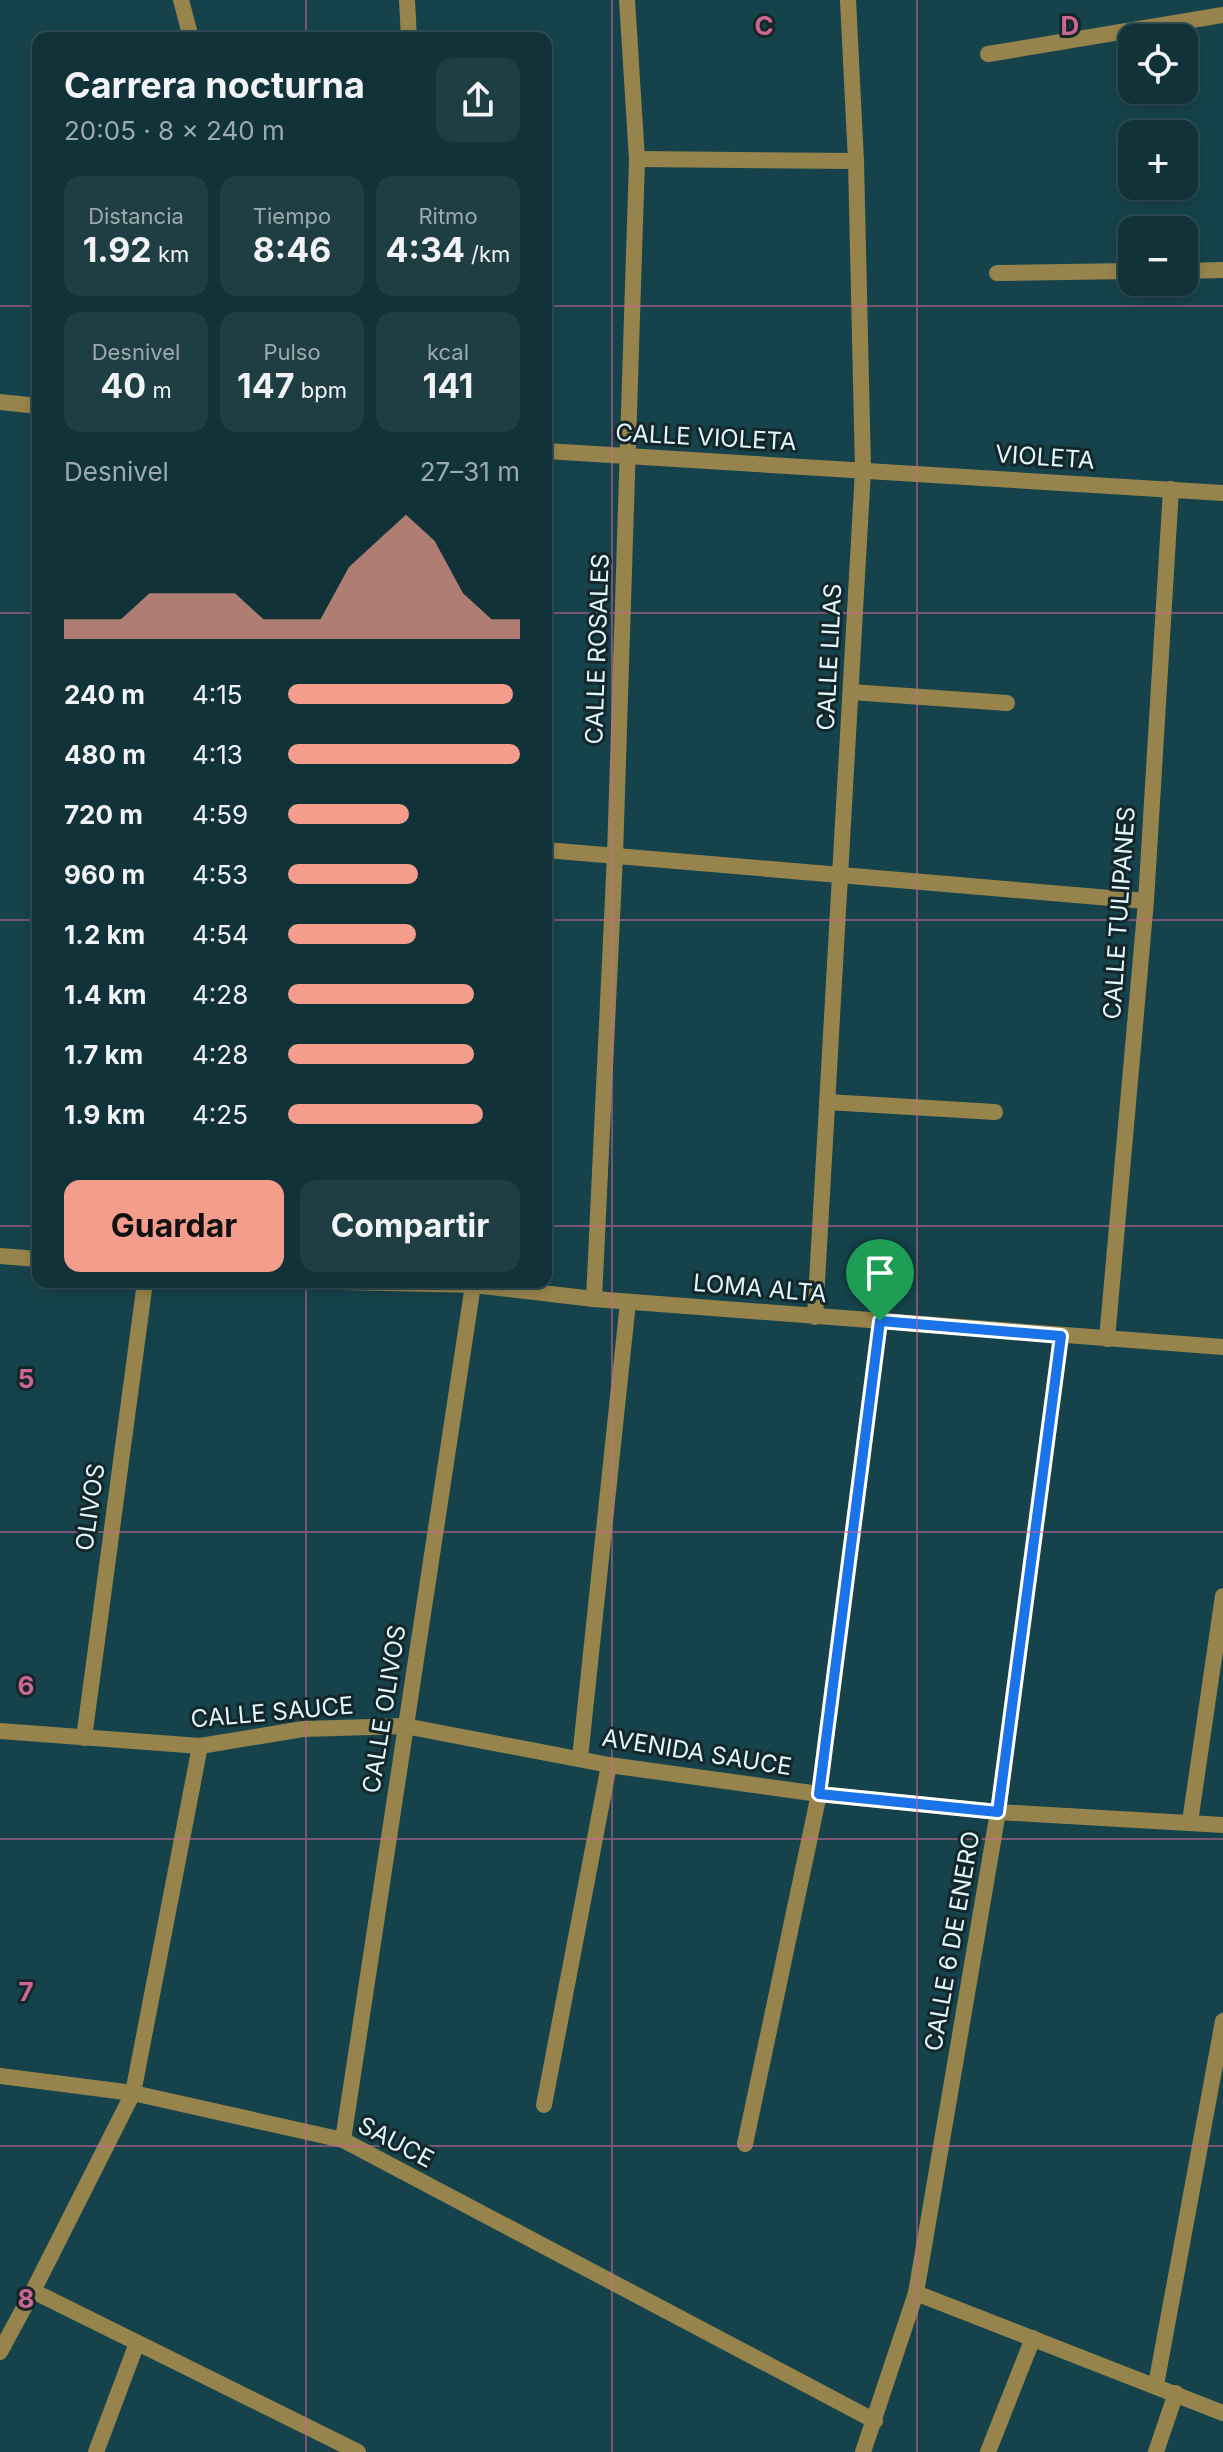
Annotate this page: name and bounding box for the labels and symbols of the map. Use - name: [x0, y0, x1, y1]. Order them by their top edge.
- text: C: [754, 10, 774, 41]
- text: D: [1061, 10, 1079, 41]
- street label: CALLE VIOLETA: [615, 418, 797, 456]
- street label: VIOLETA: [994, 439, 1096, 475]
- street label: CALLE ROSALES: [579, 553, 615, 745]
- street label: CALLE LILAS: [811, 583, 847, 731]
- street label: CALLE TULIPANES: [1097, 806, 1141, 1020]
- pin: [846, 1239, 914, 1321]
- street label: LOMA ALTA: [692, 1268, 828, 1308]
- text: 5: [18, 1363, 34, 1394]
- street label: OLIVOS: [70, 1461, 110, 1553]
- street label: CALLE OLIVOS: [356, 1623, 412, 1795]
- text: 6: [18, 1670, 34, 1701]
- street label: CALLE SAUCE: [189, 1690, 355, 1734]
- street label: AVENIDA SAUCE: [600, 1723, 794, 1781]
- street label: CALLE 6 DE ENERO: [918, 1829, 986, 2053]
- text: 7: [18, 1976, 34, 2007]
- street label: SAUCE: [353, 2110, 439, 2174]
- text: 8: [18, 2283, 34, 2314]

